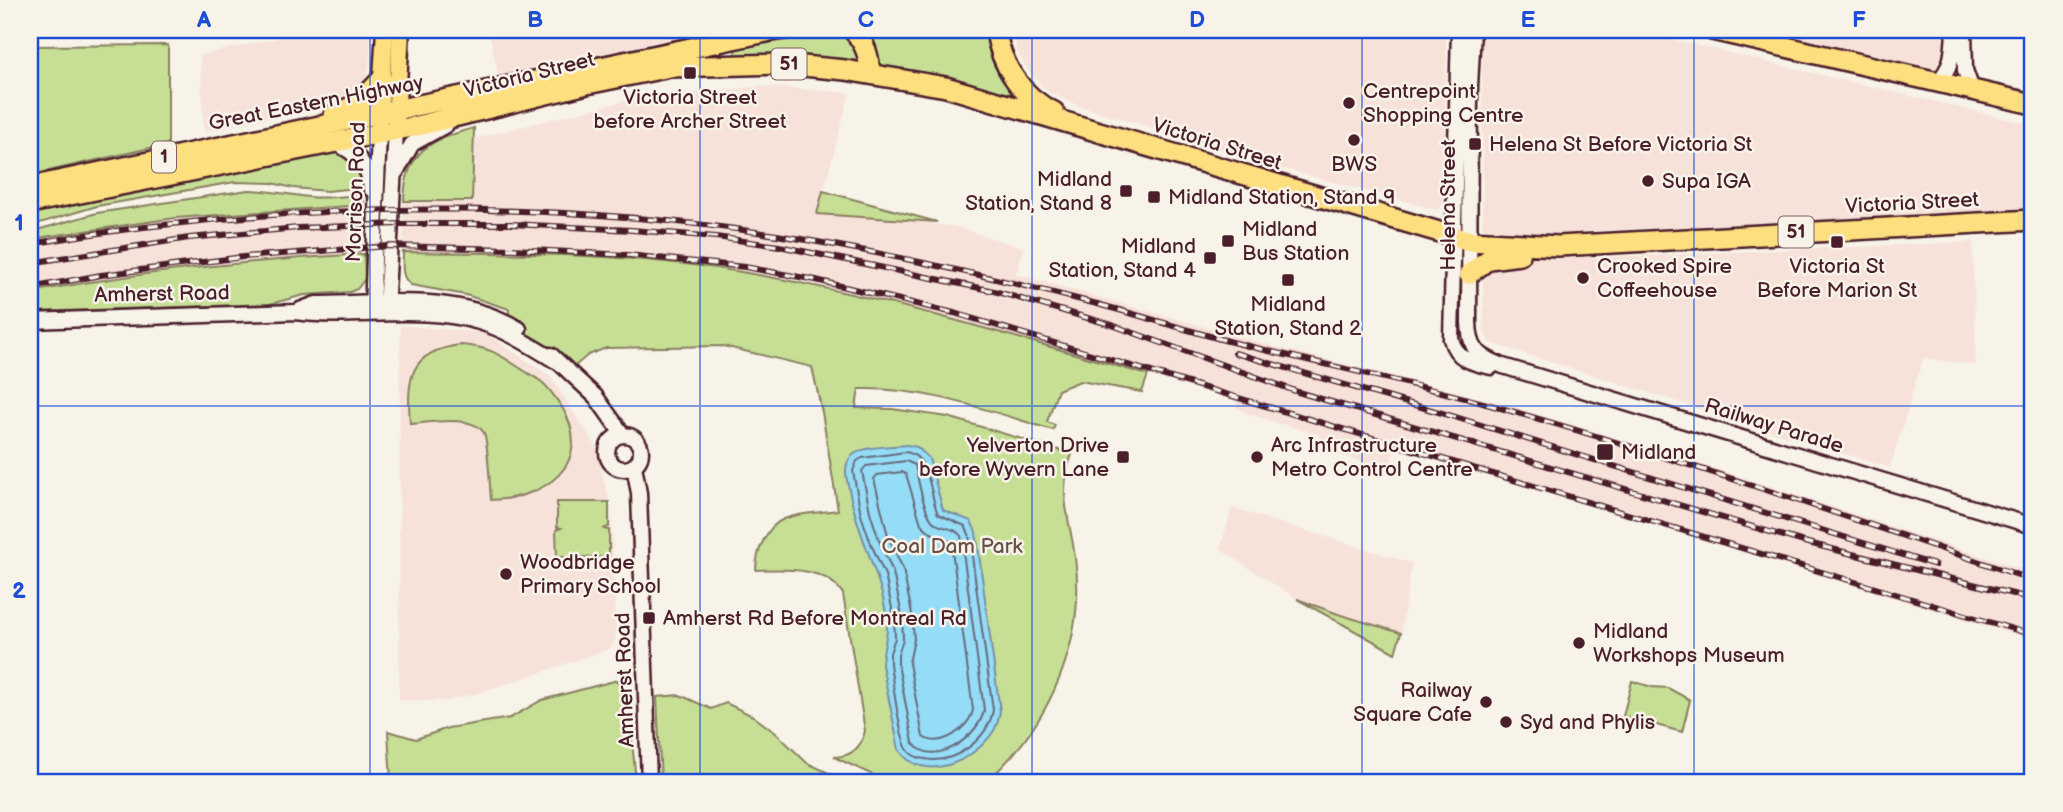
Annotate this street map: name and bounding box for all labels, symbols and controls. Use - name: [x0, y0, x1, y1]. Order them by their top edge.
- text: A: [196, 6, 212, 34]
- text: B: [527, 6, 543, 34]
- text: C: [858, 6, 874, 34]
- text: D: [1189, 6, 1205, 34]
- text: E: [1521, 6, 1536, 34]
- text: F: [1852, 6, 1866, 34]
- street label: Victoria Street: [461, 47, 598, 103]
- road number: 51: [772, 48, 806, 80]
- marker: Victoria Street before Archer Street: [682, 65, 698, 81]
- street label: Great Eastern Highway: [207, 70, 426, 136]
- place label: Centrepoint Shopping Centre: [1363, 79, 1523, 128]
- place label: Victoria Street before Archer Street: [594, 85, 787, 134]
- marker: Centrepoint Shopping Centre: [1341, 95, 1357, 111]
- street label: Victoria Street: [1149, 112, 1285, 176]
- street label: Morrison Road: [341, 121, 371, 263]
- marker: BWS: [1346, 132, 1362, 148]
- place label: Helena St Before Victoria St: [1489, 132, 1753, 157]
- marker: Helena St Before Victoria St: [1467, 136, 1483, 152]
- street label: Helena Street: [1436, 139, 1461, 271]
- road number: 1: [152, 141, 176, 172]
- place label: BWS: [1331, 152, 1377, 177]
- place label: Midland Station, Stand 8: [965, 167, 1112, 216]
- place label: Supa IGA: [1662, 169, 1751, 194]
- marker: Supa IGA: [1640, 173, 1656, 189]
- marker: Midland Station, Stand 8: [1118, 183, 1134, 199]
- place label: Midland Station, Stand 9: [1168, 185, 1395, 210]
- street label: Victoria Street: [1844, 187, 1980, 219]
- marker: Midland Station, Stand 9: [1146, 189, 1162, 205]
- text: 1: [14, 209, 24, 237]
- road number: 51: [1778, 216, 1814, 248]
- place label: Midland Bus Station: [1242, 217, 1349, 266]
- marker: Midland Bus Station: [1220, 233, 1236, 249]
- place label: Midland Station, Stand 4: [1049, 234, 1196, 283]
- marker: Victoria St Before Marion St: [1829, 234, 1845, 250]
- marker: Midland Station, Stand 4: [1202, 250, 1218, 266]
- place label: Crooked Spire Coffeehouse: [1597, 254, 1732, 303]
- place label: Victoria St Before Marion St: [1757, 254, 1918, 303]
- marker: Crooked Spire Coffeehouse: [1575, 270, 1591, 286]
- marker: Midland Station, Stand 2: [1280, 272, 1296, 288]
- street label: Amherst Road: [94, 280, 230, 308]
- place label: Midland Station, Stand 2: [1215, 292, 1362, 341]
- street label: Railway Parade: [1702, 393, 1846, 459]
- place label: Yelverton Drive before Wyvern Lane: [919, 433, 1109, 482]
- place label: Arc Infrastructure Metro Control Centre: [1271, 433, 1473, 482]
- place label: Midland: [1621, 440, 1696, 465]
- marker: Midland: [1595, 442, 1615, 462]
- marker: Yelverton Drive before Wyvern Lane: [1115, 449, 1131, 465]
- marker: Arc Infrastructure Metro Control Centre: [1249, 449, 1265, 465]
- park label: Coal Dam Park: [881, 534, 1023, 559]
- place label: Woodbridge Primary School: [520, 550, 661, 599]
- marker: Woodbridge Primary School: [498, 566, 514, 582]
- text: 2: [12, 577, 26, 605]
- place label: Amherst Rd Before Montreal Rd: [663, 606, 967, 631]
- marker: Amherst Rd Before Montreal Rd: [641, 610, 657, 626]
- street label: Amherst Road: [610, 612, 640, 748]
- place label: Midland Workshops Museum: [1593, 619, 1785, 668]
- marker: Midland Workshops Museum: [1571, 635, 1587, 651]
- place label: Railway Square Cafe: [1353, 678, 1472, 727]
- marker: Railway Square Cafe: [1478, 694, 1494, 710]
- place label: Syd and Phylis: [1520, 710, 1655, 735]
- marker: Syd and Phylis: [1498, 714, 1514, 730]

